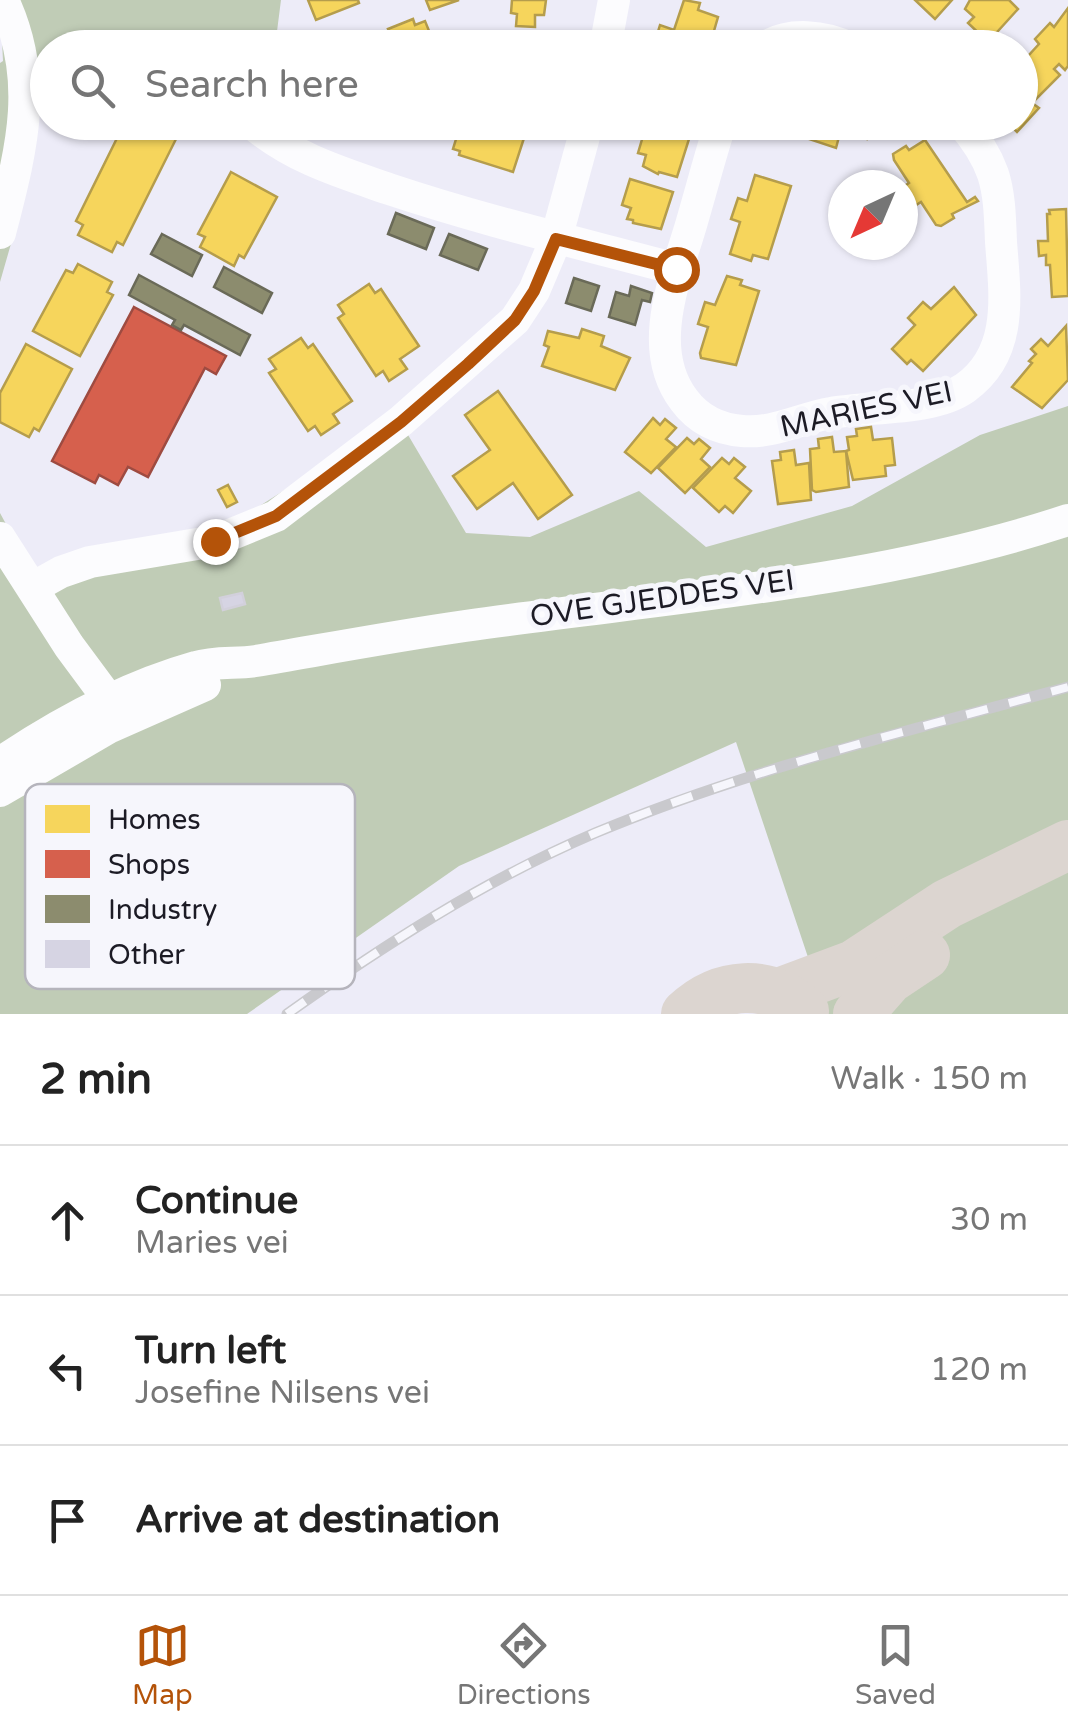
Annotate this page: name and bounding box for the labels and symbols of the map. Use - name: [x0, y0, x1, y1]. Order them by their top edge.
- north arrow: [828, 170, 918, 260]
- route start: [654, 247, 700, 293]
- street label: MARIES VEI: [777, 373, 956, 446]
- route end: [193, 519, 239, 565]
- street label: OVE GJEDDES VEI: [528, 562, 797, 635]
- legend: [25, 784, 355, 989]
- text: Homes: [108, 803, 201, 837]
- text: Shops: [108, 848, 190, 882]
- text: Industry: [108, 893, 217, 927]
- text: Other: [108, 938, 185, 972]

